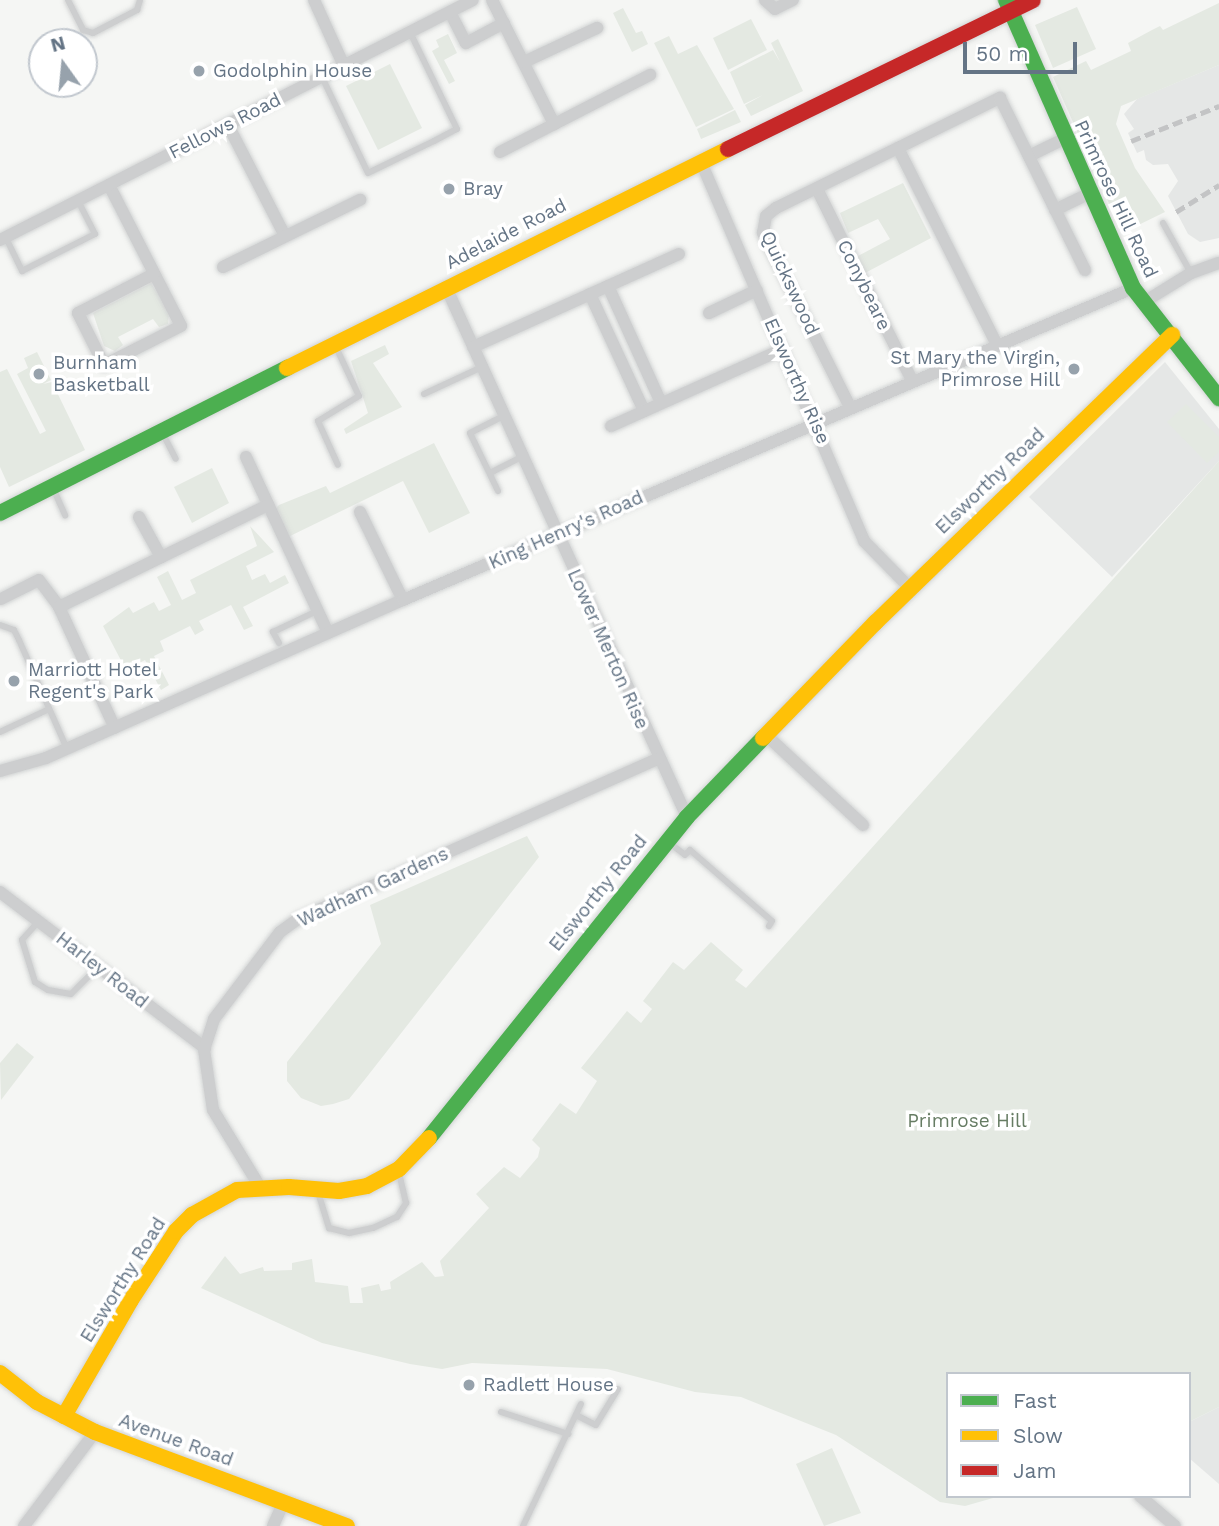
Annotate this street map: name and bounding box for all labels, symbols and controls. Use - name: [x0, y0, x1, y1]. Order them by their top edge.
- north arrow: [28, 28, 98, 98]
- scale bar: [967, 28, 1081, 72]
- text: N: [48, 31, 68, 57]
- text: 50 m: [976, 41, 1028, 66]
- place label: Godolphin House: [213, 60, 372, 82]
- marker: Godolphin House: [191, 63, 207, 79]
- street label: Fellows Road: [165, 88, 285, 164]
- street label: Primrose Hill Road: [1069, 116, 1163, 282]
- place label: Bray: [463, 178, 503, 200]
- marker: Bray: [441, 181, 457, 197]
- street label: Adelaide Road: [442, 194, 570, 274]
- street label: Quickswood: [756, 227, 824, 339]
- street label: Conybeare: [832, 236, 896, 334]
- street label: Elsworthy Rise: [759, 314, 835, 448]
- place label: St Mary the Virgin, Primrose Hill: [889, 347, 1060, 391]
- place label: Burnham Basketball: [53, 352, 150, 396]
- marker: St Mary the Virgin, Primrose Hill: [1066, 361, 1082, 377]
- marker: Burnham Basketball: [31, 366, 47, 382]
- street label: Elsworthy Road: [930, 423, 1050, 539]
- street label: King Henry's Road: [485, 486, 647, 574]
- street label: Lower Merton Rise: [562, 565, 654, 733]
- place label: Marriott Hotel Regent's Park: [28, 659, 158, 703]
- marker: Marriott Hotel Regent's Park: [6, 673, 22, 689]
- street label: Elsworthy Road: [544, 830, 652, 956]
- street label: Wadham Gardens: [294, 842, 452, 932]
- street label: Harley Road: [51, 927, 153, 1013]
- park label: Primrose Hill: [907, 1110, 1027, 1132]
- street label: Elsworthy Road: [75, 1213, 171, 1347]
- legend: [946, 1372, 1191, 1498]
- place label: Radlett House: [483, 1374, 614, 1396]
- marker: Radlett House: [461, 1377, 477, 1393]
- text: Fast: [1013, 1388, 1057, 1413]
- street label: Avenue Road: [116, 1409, 236, 1471]
- text: Slow: [1013, 1423, 1063, 1448]
- text: Jam: [1013, 1458, 1056, 1483]

